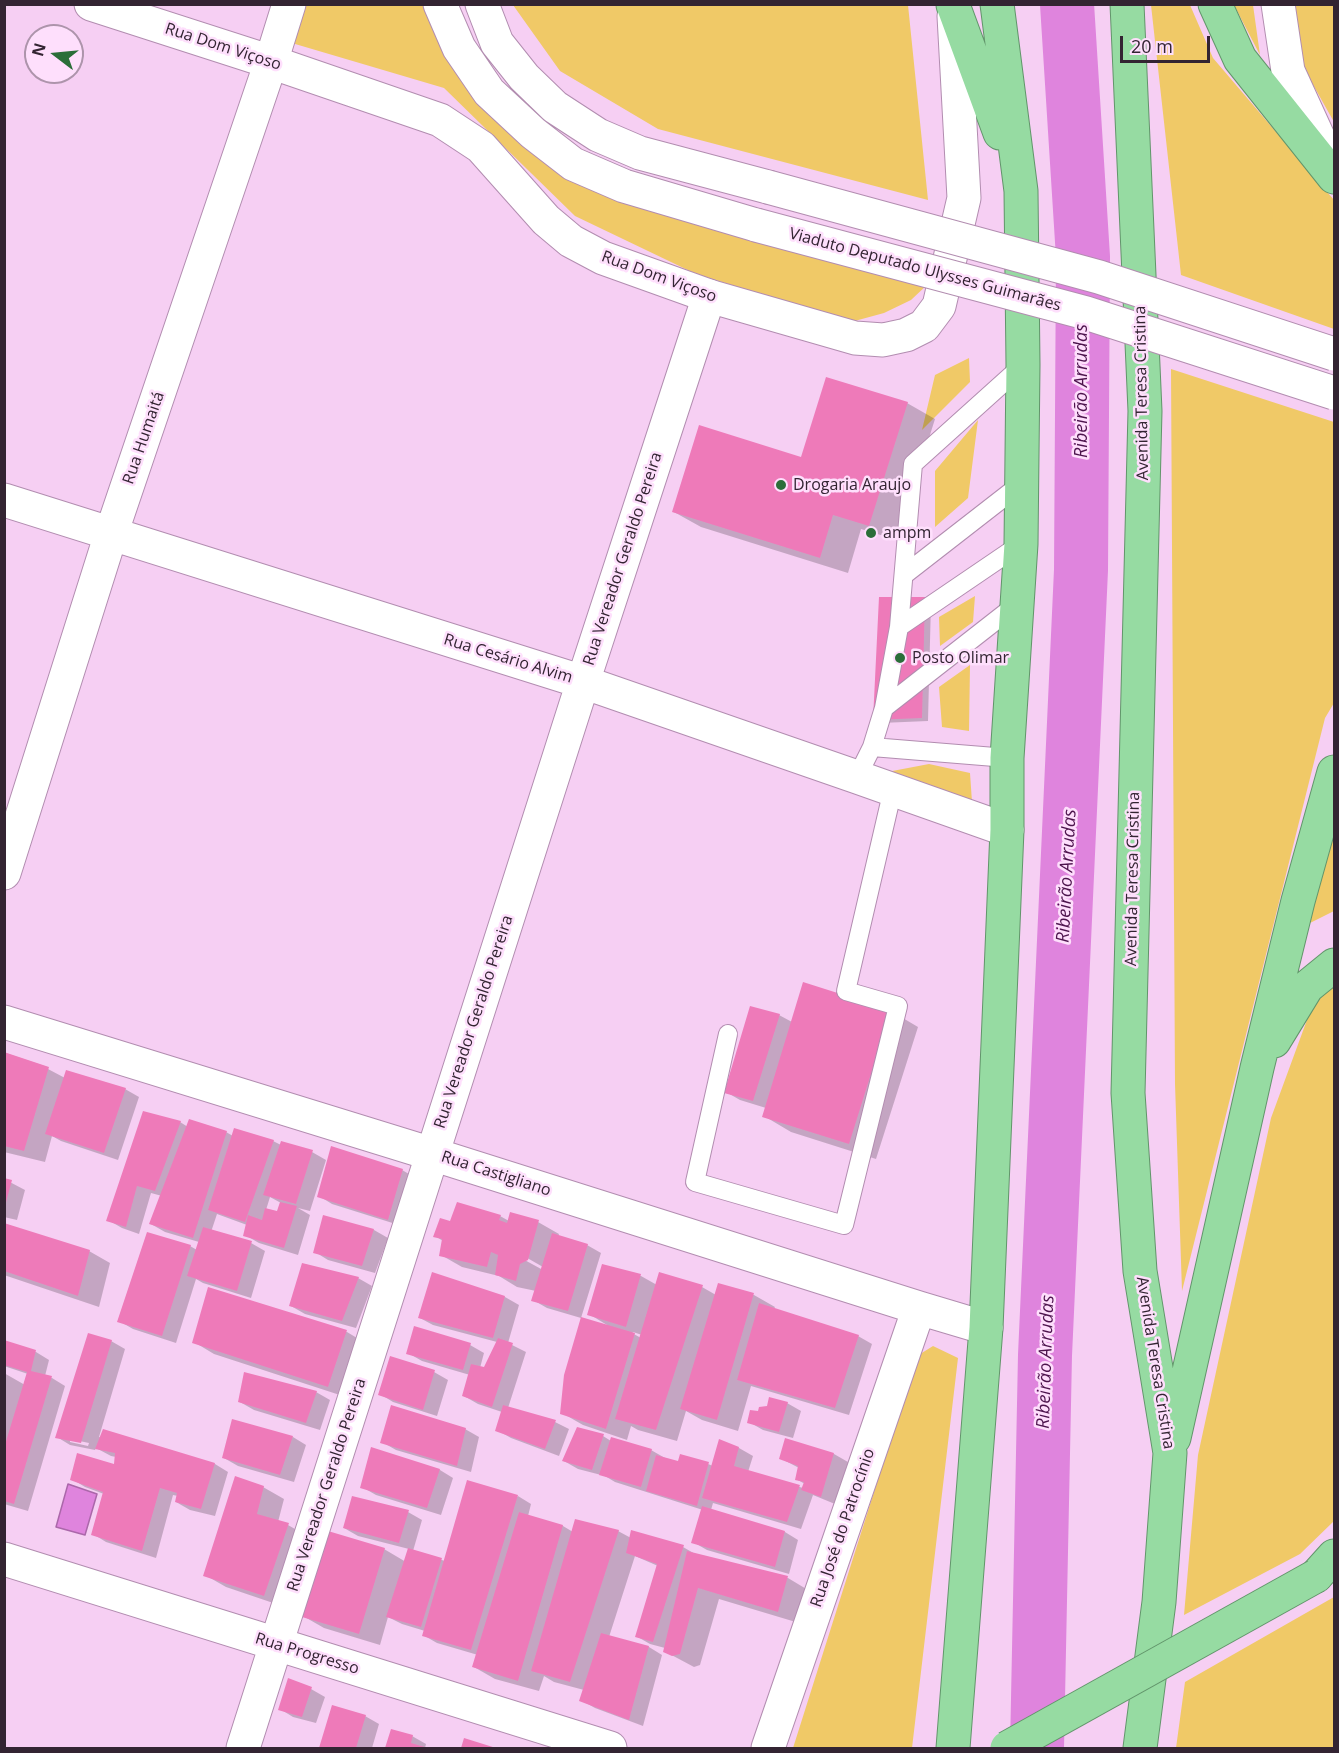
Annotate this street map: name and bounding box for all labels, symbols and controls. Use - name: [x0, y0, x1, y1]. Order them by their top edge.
- street label: Rua Dom Viçoso: [162, 19, 284, 75]
- north arrow: [24, 24, 84, 84]
- scale bar: [1123, 24, 1213, 62]
- text: 20 m: [1131, 34, 1173, 58]
- text: N: [26, 40, 51, 59]
- street label: Viaduto Deputado Ulysses Guimarães: [787, 224, 1063, 316]
- street label: Rua Dom Viçoso: [599, 247, 719, 307]
- street label: Avenida Teresa Cristina: [1131, 306, 1153, 480]
- water label: Ribeirão Arrudas: [1071, 324, 1093, 458]
- street label: Rua Humaitá: [119, 389, 169, 487]
- street label: Rua Vereador Geraldo Pereira: [579, 450, 667, 668]
- place label: Drogaria Araujo: [793, 475, 911, 495]
- marker: Drogaria Araujo: [774, 478, 788, 492]
- place label: ampm: [883, 523, 931, 543]
- marker: ampm: [864, 526, 878, 540]
- street label: Rua Cesário Alvim: [441, 630, 575, 688]
- place label: Posto Olimar: [912, 648, 1009, 668]
- marker: Posto Olimar: [893, 651, 907, 665]
- street label: Avenida Teresa Cristina: [1122, 792, 1144, 966]
- water label: Ribeirão Arrudas: [1053, 809, 1081, 943]
- street label: Rua Vereador Geraldo Pereira: [430, 913, 518, 1131]
- street label: Rua Castigliano: [439, 1147, 553, 1201]
- street label: Avenida Teresa Cristina: [1132, 1275, 1178, 1451]
- water label: Ribeirão Arrudas: [1033, 1295, 1059, 1429]
- street label: Rua Vereador Geraldo Pereira: [283, 1376, 371, 1594]
- street label: Rua José do Patrocínio: [807, 1446, 879, 1610]
- street label: Rua Progresso: [253, 1629, 361, 1679]

